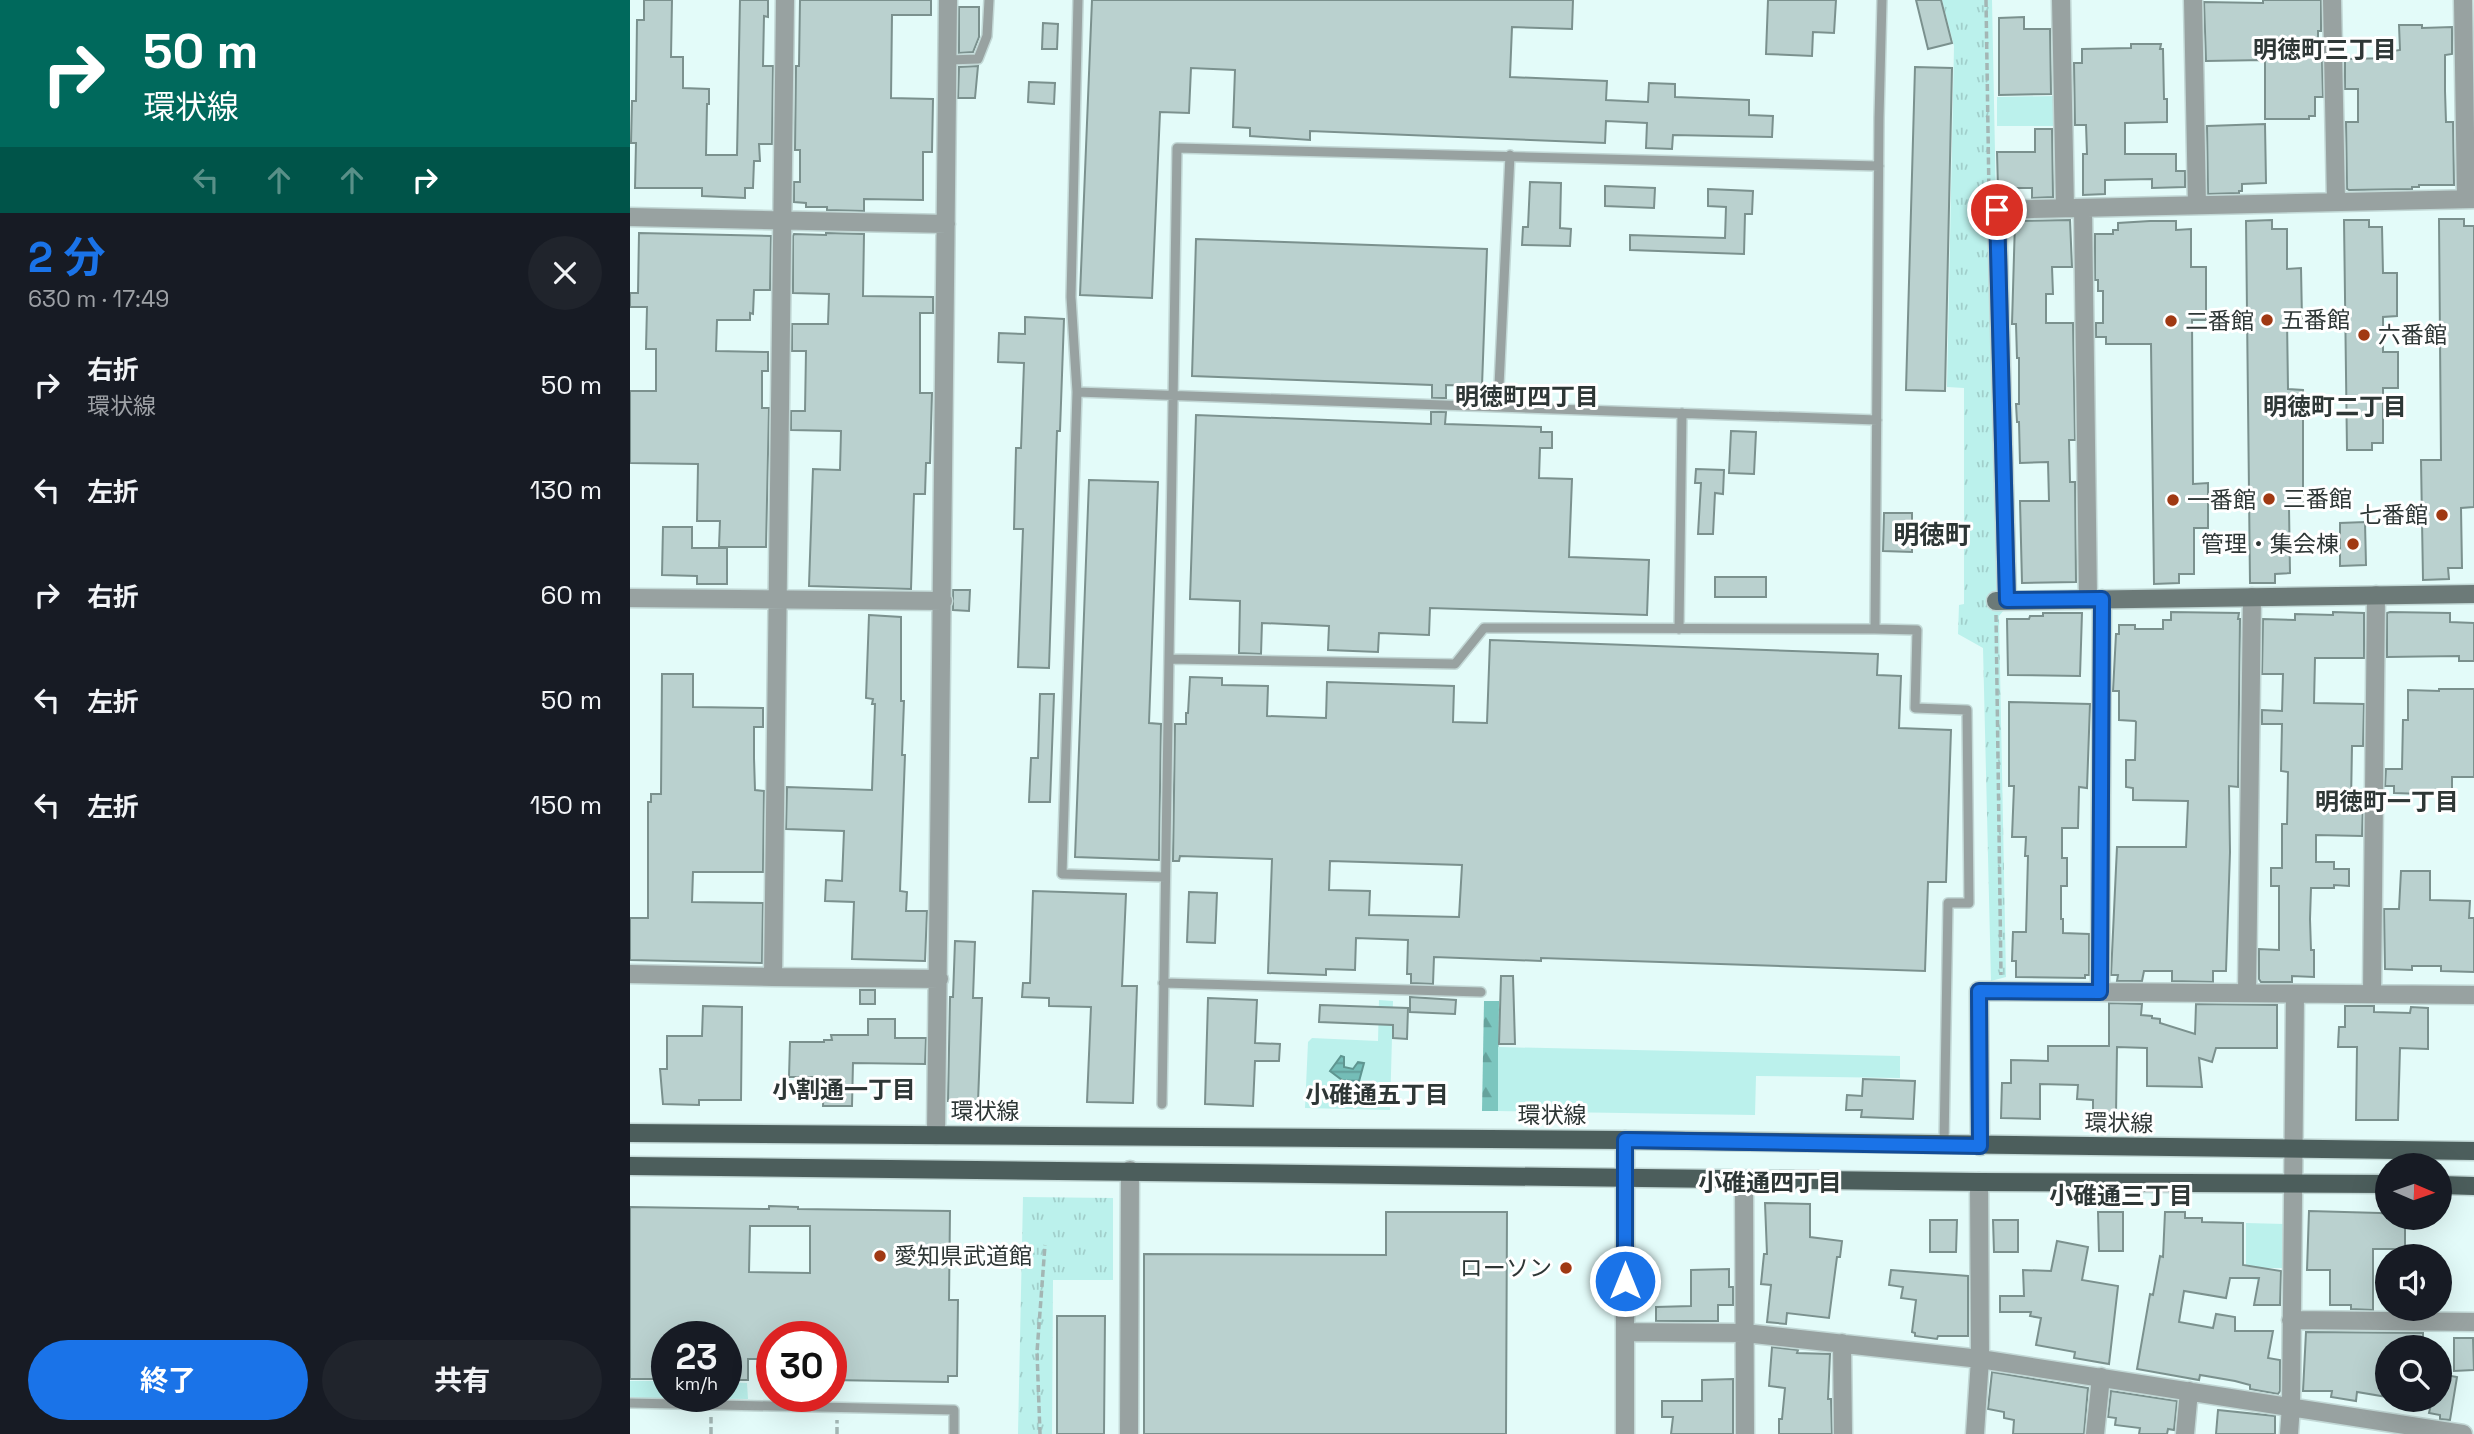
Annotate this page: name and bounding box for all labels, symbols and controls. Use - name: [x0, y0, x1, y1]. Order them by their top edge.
- text: 50 m: [143, 20, 258, 82]
- icon: right: [28, 28, 119, 119]
- district label: 明徳町三丁目: [2253, 34, 2397, 65]
- text: 環状線: [143, 87, 239, 127]
- icon: left: [187, 161, 225, 199]
- icon: ahead: [260, 161, 298, 199]
- icon: ahead: [333, 161, 371, 199]
- icon: right: [406, 161, 444, 199]
- pin: [1967, 180, 2027, 240]
- icon: arrive: [1978, 191, 2016, 229]
- text: 2 分: [28, 231, 106, 284]
- button: close: [528, 236, 602, 310]
- text: 630 m · 17:49: [28, 284, 169, 314]
- place label: 五番館: [2281, 305, 2350, 335]
- place label: 二番館: [2185, 306, 2254, 336]
- marker: 五番館: [2259, 312, 2275, 328]
- marker: 二番館: [2163, 313, 2179, 329]
- place label: 六番館: [2378, 320, 2447, 350]
- marker: 六番館: [2356, 327, 2372, 343]
- text: 右折: [87, 353, 139, 387]
- icon: right: [28, 366, 66, 404]
- text: 50 m: [541, 368, 602, 402]
- district label: 明徳町四丁目: [1455, 381, 1599, 412]
- text: 環状線: [87, 391, 156, 421]
- district label: 明徳町二丁目: [2263, 391, 2407, 422]
- icon: left: [28, 471, 66, 509]
- text: 130 m: [530, 473, 602, 507]
- text: 左折: [87, 475, 139, 509]
- place label: 三番館: [2283, 484, 2352, 514]
- place label: 一番館: [2187, 485, 2256, 515]
- marker: 三番館: [2261, 491, 2277, 507]
- marker: 一番館: [2165, 492, 2181, 508]
- place label: 七番館: [2359, 500, 2428, 530]
- marker: 七番館: [2434, 507, 2450, 523]
- district label: 明徳町: [1893, 518, 1971, 552]
- place label: 管理・集会棟: [2201, 529, 2339, 559]
- marker: 管理・集会棟: [2345, 536, 2361, 552]
- icon: right: [28, 576, 66, 614]
- text: 60 m: [540, 578, 602, 612]
- text: 右折: [87, 580, 139, 614]
- icon: left: [28, 681, 66, 719]
- text: 50 m: [541, 683, 602, 717]
- text: 左折: [87, 685, 139, 719]
- icon: left: [28, 786, 66, 824]
- district label: 明徳町一丁目: [2315, 786, 2459, 817]
- text: 150 m: [530, 788, 602, 822]
- text: 左折: [87, 790, 139, 824]
- district label: 小割通一丁目: [772, 1074, 916, 1105]
- district label: 小碓通五丁目: [1305, 1079, 1449, 1110]
- street label: 環状線: [951, 1096, 1020, 1126]
- street label: 環状線: [1518, 1100, 1587, 1130]
- street label: 環状線: [2084, 1107, 2154, 1139]
- north arrow: [2375, 1153, 2452, 1230]
- map controls: [2375, 1153, 2452, 1412]
- district label: 小碓通四丁目: [1698, 1167, 1842, 1198]
- district label: 小碓通三丁目: [2049, 1180, 2193, 1211]
- place label: 愛知県武道館: [894, 1241, 1032, 1271]
- position arrow: [1588, 1244, 1662, 1318]
- button: sound: [2375, 1244, 2452, 1321]
- marker: 愛知県武道館: [872, 1248, 888, 1264]
- place label: ローソン: [1460, 1253, 1552, 1283]
- marker: ローソン: [1558, 1260, 1574, 1276]
- speed limit sign: 30: [756, 1321, 847, 1412]
- text: 23: [675, 1335, 718, 1379]
- button: search: [2375, 1335, 2452, 1412]
- button: 終了: [28, 1340, 308, 1420]
- button: 共有: [322, 1340, 602, 1420]
- text: km/h: [675, 1372, 718, 1395]

